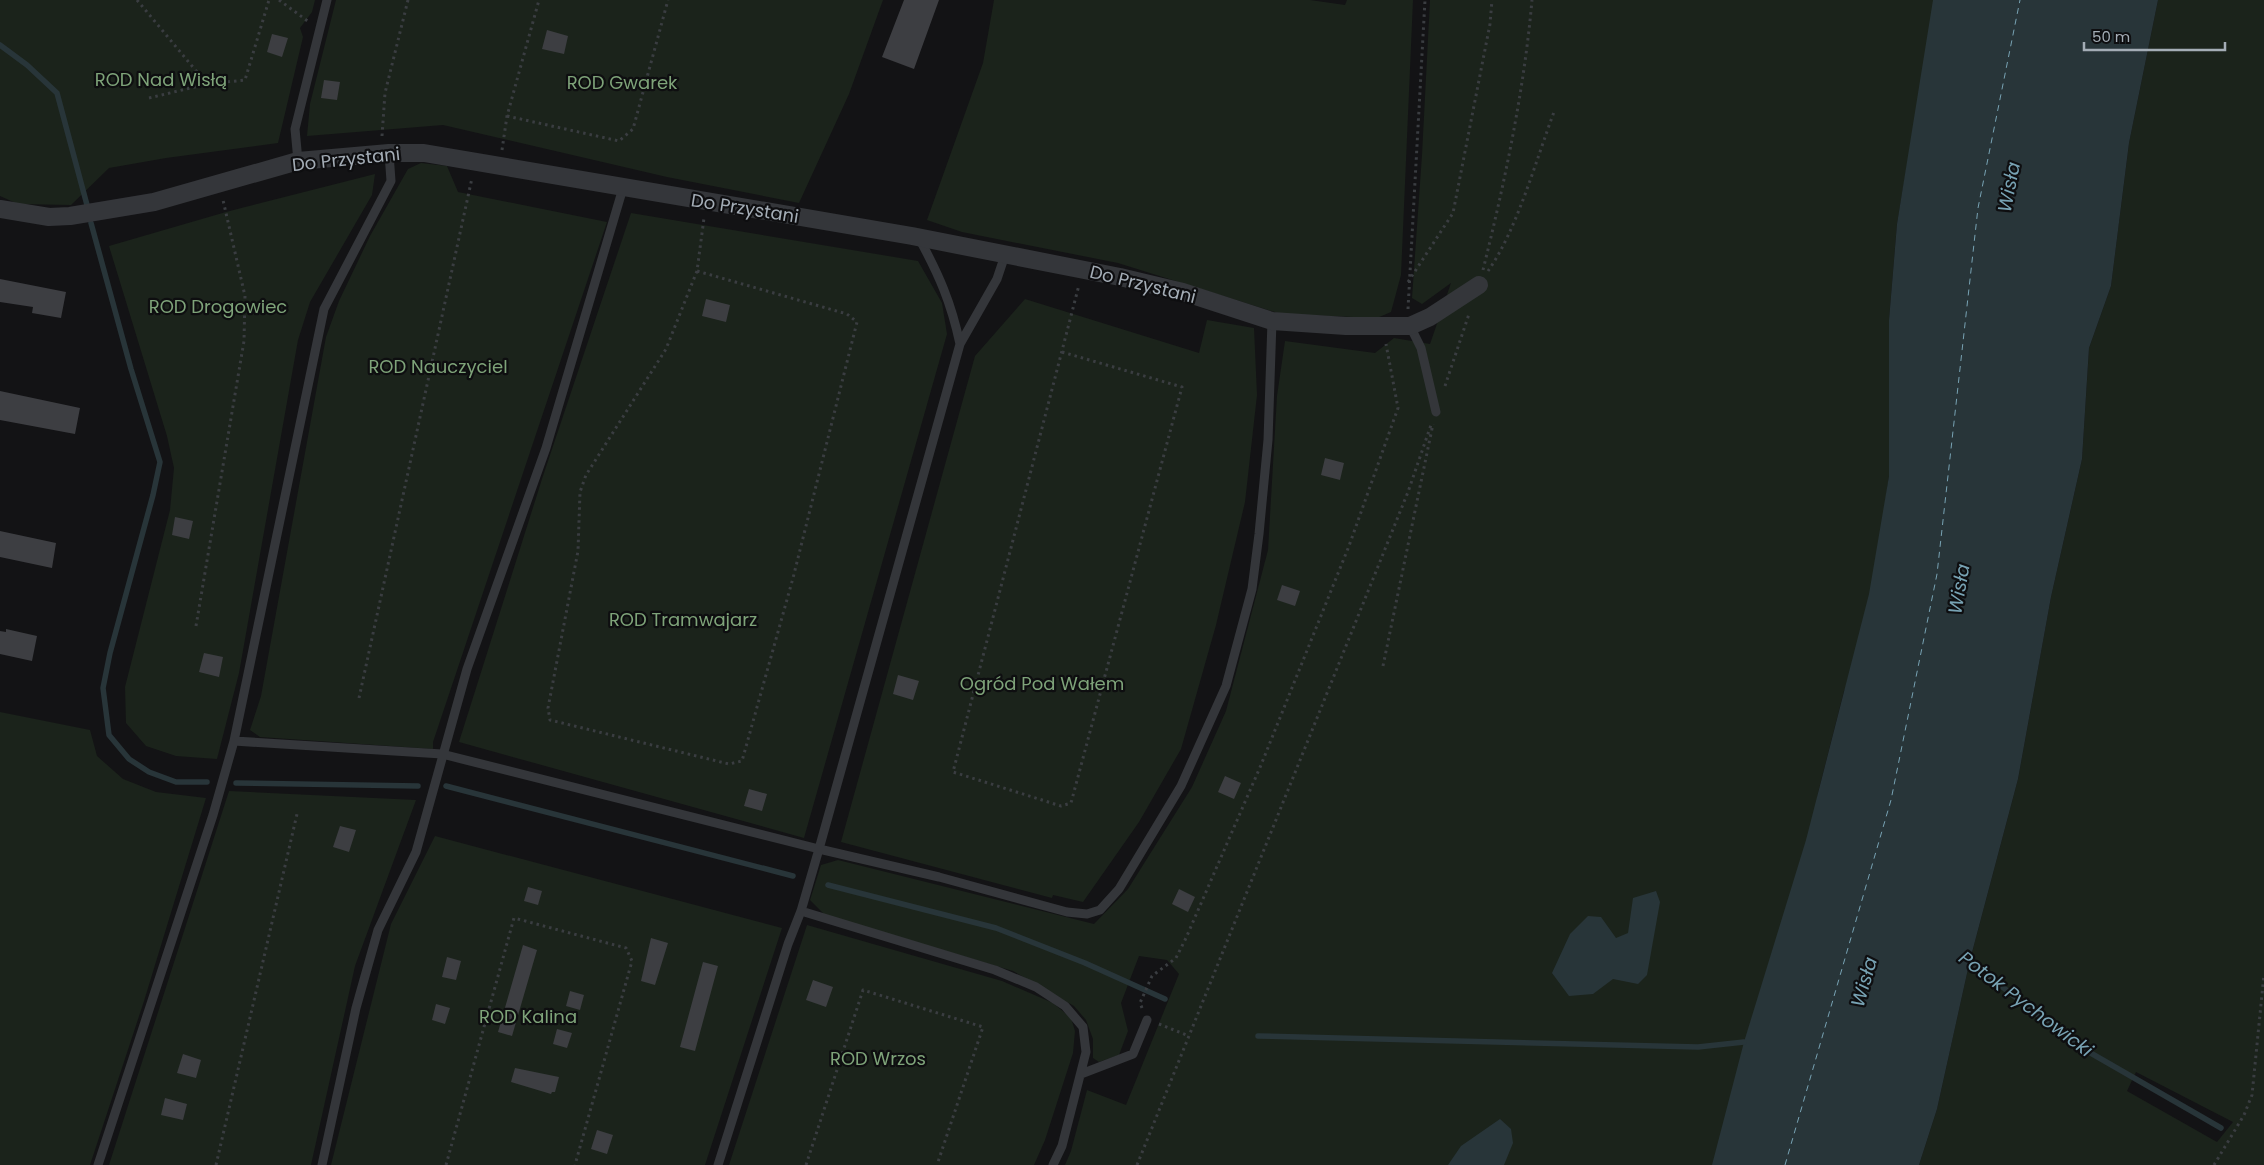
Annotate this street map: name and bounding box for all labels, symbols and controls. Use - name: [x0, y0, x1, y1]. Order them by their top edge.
- scale bar: [2084, 20, 2225, 52]
- text: 50 m: [2092, 26, 2130, 47]
- park label: ROD Nad Wisłą: [95, 67, 227, 92]
- park label: ROD Gwarek: [567, 70, 678, 95]
- street label: Do Przystani: [291, 141, 401, 177]
- water label: Wisła: [1991, 159, 2027, 214]
- street label: Do Przystani: [689, 187, 801, 229]
- street label: Do Przystani: [1087, 259, 1199, 309]
- park label: ROD Drogowiec: [149, 294, 287, 319]
- park label: ROD Nauczyciel: [368, 354, 508, 379]
- water label: Wisła: [1941, 562, 1977, 616]
- park label: ROD Tramwajarz: [609, 607, 757, 632]
- park label: Ogród Pod Wałem: [960, 671, 1124, 696]
- water label: Potok Pychowicki: [1953, 945, 2099, 1064]
- water label: Wisła: [1844, 954, 1884, 1010]
- park label: ROD Kalina: [479, 1004, 577, 1029]
- park label: ROD Wrzos: [830, 1046, 926, 1071]

